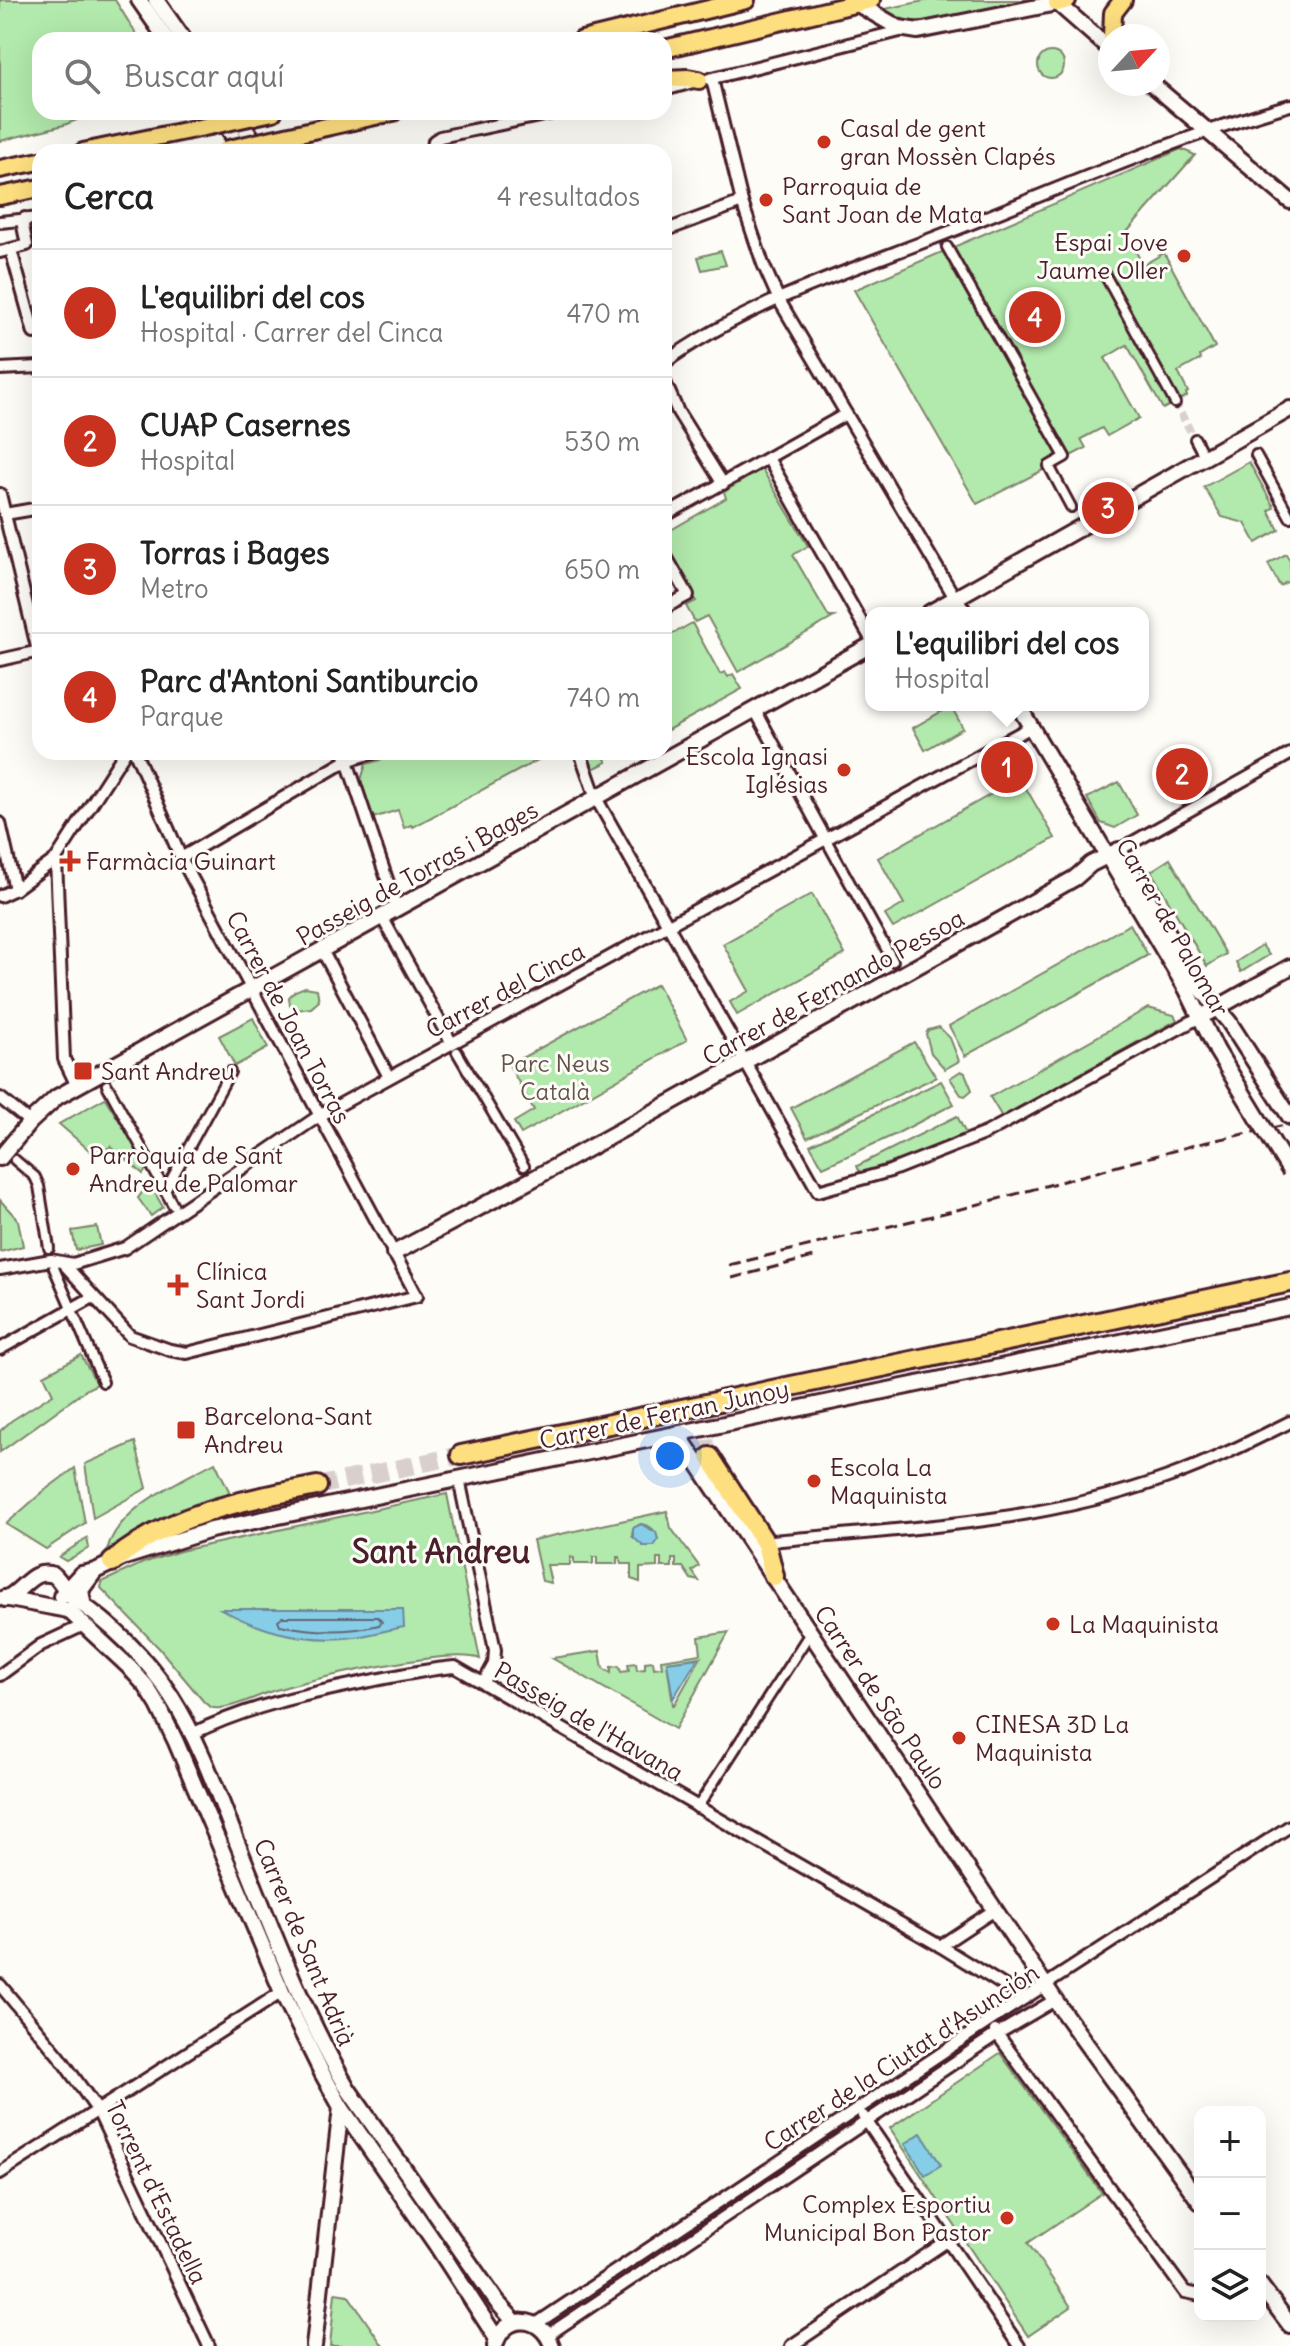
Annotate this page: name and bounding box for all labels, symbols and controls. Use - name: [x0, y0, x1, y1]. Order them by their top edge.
- north arrow: [1098, 24, 1170, 96]
- search box: [32, 32, 672, 120]
- icon: search: [60, 54, 104, 98]
- text: Buscar aquí: [124, 57, 284, 95]
- place label: Casal de gent gran Mossèn Clapés: [840, 113, 1056, 171]
- marker: Casal de gent gran Mossèn Clapés: [815, 133, 833, 151]
- place label: Parroquia de Sant Joan de Mata: [782, 171, 983, 229]
- text: Cerca: [64, 175, 154, 218]
- text: 4 resultados: [497, 180, 640, 213]
- marker: Parroquia de Sant Joan de Mata: [757, 191, 775, 209]
- place label: Espai Jove Jaume Oller: [1037, 227, 1168, 285]
- marker: Espai Jove Jaume Oller: [1175, 247, 1193, 265]
- text: L'equilibri del cos: [140, 278, 365, 316]
- pin: 4: [1009, 287, 1061, 347]
- text: 1: [85, 297, 95, 330]
- text: 470 m: [566, 297, 640, 330]
- text: Hospital · Carrer del Cinca: [140, 316, 443, 349]
- text: CUAP Casernes: [140, 406, 351, 444]
- text: 2: [83, 425, 97, 458]
- text: 530 m: [564, 425, 640, 458]
- text: Hospital: [140, 444, 235, 477]
- pin: 3: [1082, 478, 1134, 538]
- text: Torras i Bages: [140, 534, 330, 572]
- text: 3: [83, 553, 97, 586]
- text: 650 m: [564, 553, 640, 586]
- text: Metro: [140, 572, 209, 605]
- popup: [865, 607, 1149, 711]
- text: L'equilibri del cos: [895, 624, 1119, 662]
- text: Parc d'Antoni Santiburcio: [140, 662, 478, 700]
- text: Hospital: [895, 662, 990, 695]
- text: 4: [82, 681, 98, 714]
- text: 740 m: [567, 681, 640, 714]
- text: Parque: [140, 700, 224, 733]
- pin: 1: [981, 737, 1033, 797]
- place label: Escola Ignasi Iglésias: [685, 741, 828, 799]
- pin: 2: [1156, 744, 1208, 804]
- marker: Escola Ignasi Iglésias: [835, 761, 853, 779]
- street label: Passeig de Torras i Bages: [291, 794, 543, 952]
- street label: Carrer de Palomar: [1110, 833, 1236, 1021]
- place label: Farmàcia Guinart: [86, 846, 276, 876]
- marker: Farmàcia Guinart: [61, 852, 79, 870]
- street label: Carrer de Fernando Pessoa: [697, 902, 969, 1072]
- street label: Carrer de Joan Torras: [220, 905, 358, 1129]
- street label: Carrer del Cinca: [421, 936, 589, 1044]
- park label: Parc Neus Català: [500, 1048, 610, 1106]
- place label: Sant Andreu: [101, 1056, 235, 1086]
- marker: Sant Andreu: [72, 1060, 94, 1082]
- place label: Parròquia de Sant Andreu de Palomar: [89, 1140, 298, 1198]
- marker: Parròquia de Sant Andreu de Palomar: [64, 1160, 82, 1178]
- place label: Clínica Sant Jordi: [196, 1256, 305, 1314]
- marker: Clínica Sant Jordi: [167, 1274, 189, 1296]
- street label: Carrer de Ferran Junoy: [537, 1373, 791, 1455]
- place label: Barcelona-Sant Andreu: [204, 1401, 372, 1459]
- marker: Barcelona-Sant Andreu: [175, 1419, 197, 1441]
- your location: [650, 1436, 690, 1476]
- place label: Escola La Maquinista: [830, 1452, 948, 1510]
- marker: Escola La Maquinista: [805, 1472, 823, 1490]
- district label: Sant Andreu: [352, 1531, 531, 1572]
- street label: Carrer de São Paulo: [808, 1599, 954, 1795]
- place label: La Maquinista: [1069, 1609, 1219, 1639]
- marker: La Maquinista: [1044, 1615, 1062, 1633]
- street label: Passeig de l'Havana: [489, 1655, 689, 1787]
- place label: CINESA 3D La Maquinista: [975, 1709, 1129, 1767]
- marker: CINESA 3D La Maquinista: [950, 1729, 968, 1747]
- street label: Carrer de Sant Adrià: [248, 1834, 362, 2050]
- street label: Carrer de la Ciutat d'Asunción: [758, 1957, 1044, 2157]
- street label: Torrent d'Estadella: [100, 2095, 214, 2289]
- map controls: [1194, 2106, 1266, 2322]
- button: +: [1194, 2106, 1266, 2178]
- button: −: [1194, 2178, 1266, 2250]
- place label: Complex Esportiu Municipal Bon Pastor: [764, 2189, 991, 2247]
- marker: Complex Esportiu Municipal Bon Pastor: [998, 2209, 1016, 2227]
- button: layers: [1194, 2250, 1266, 2322]

